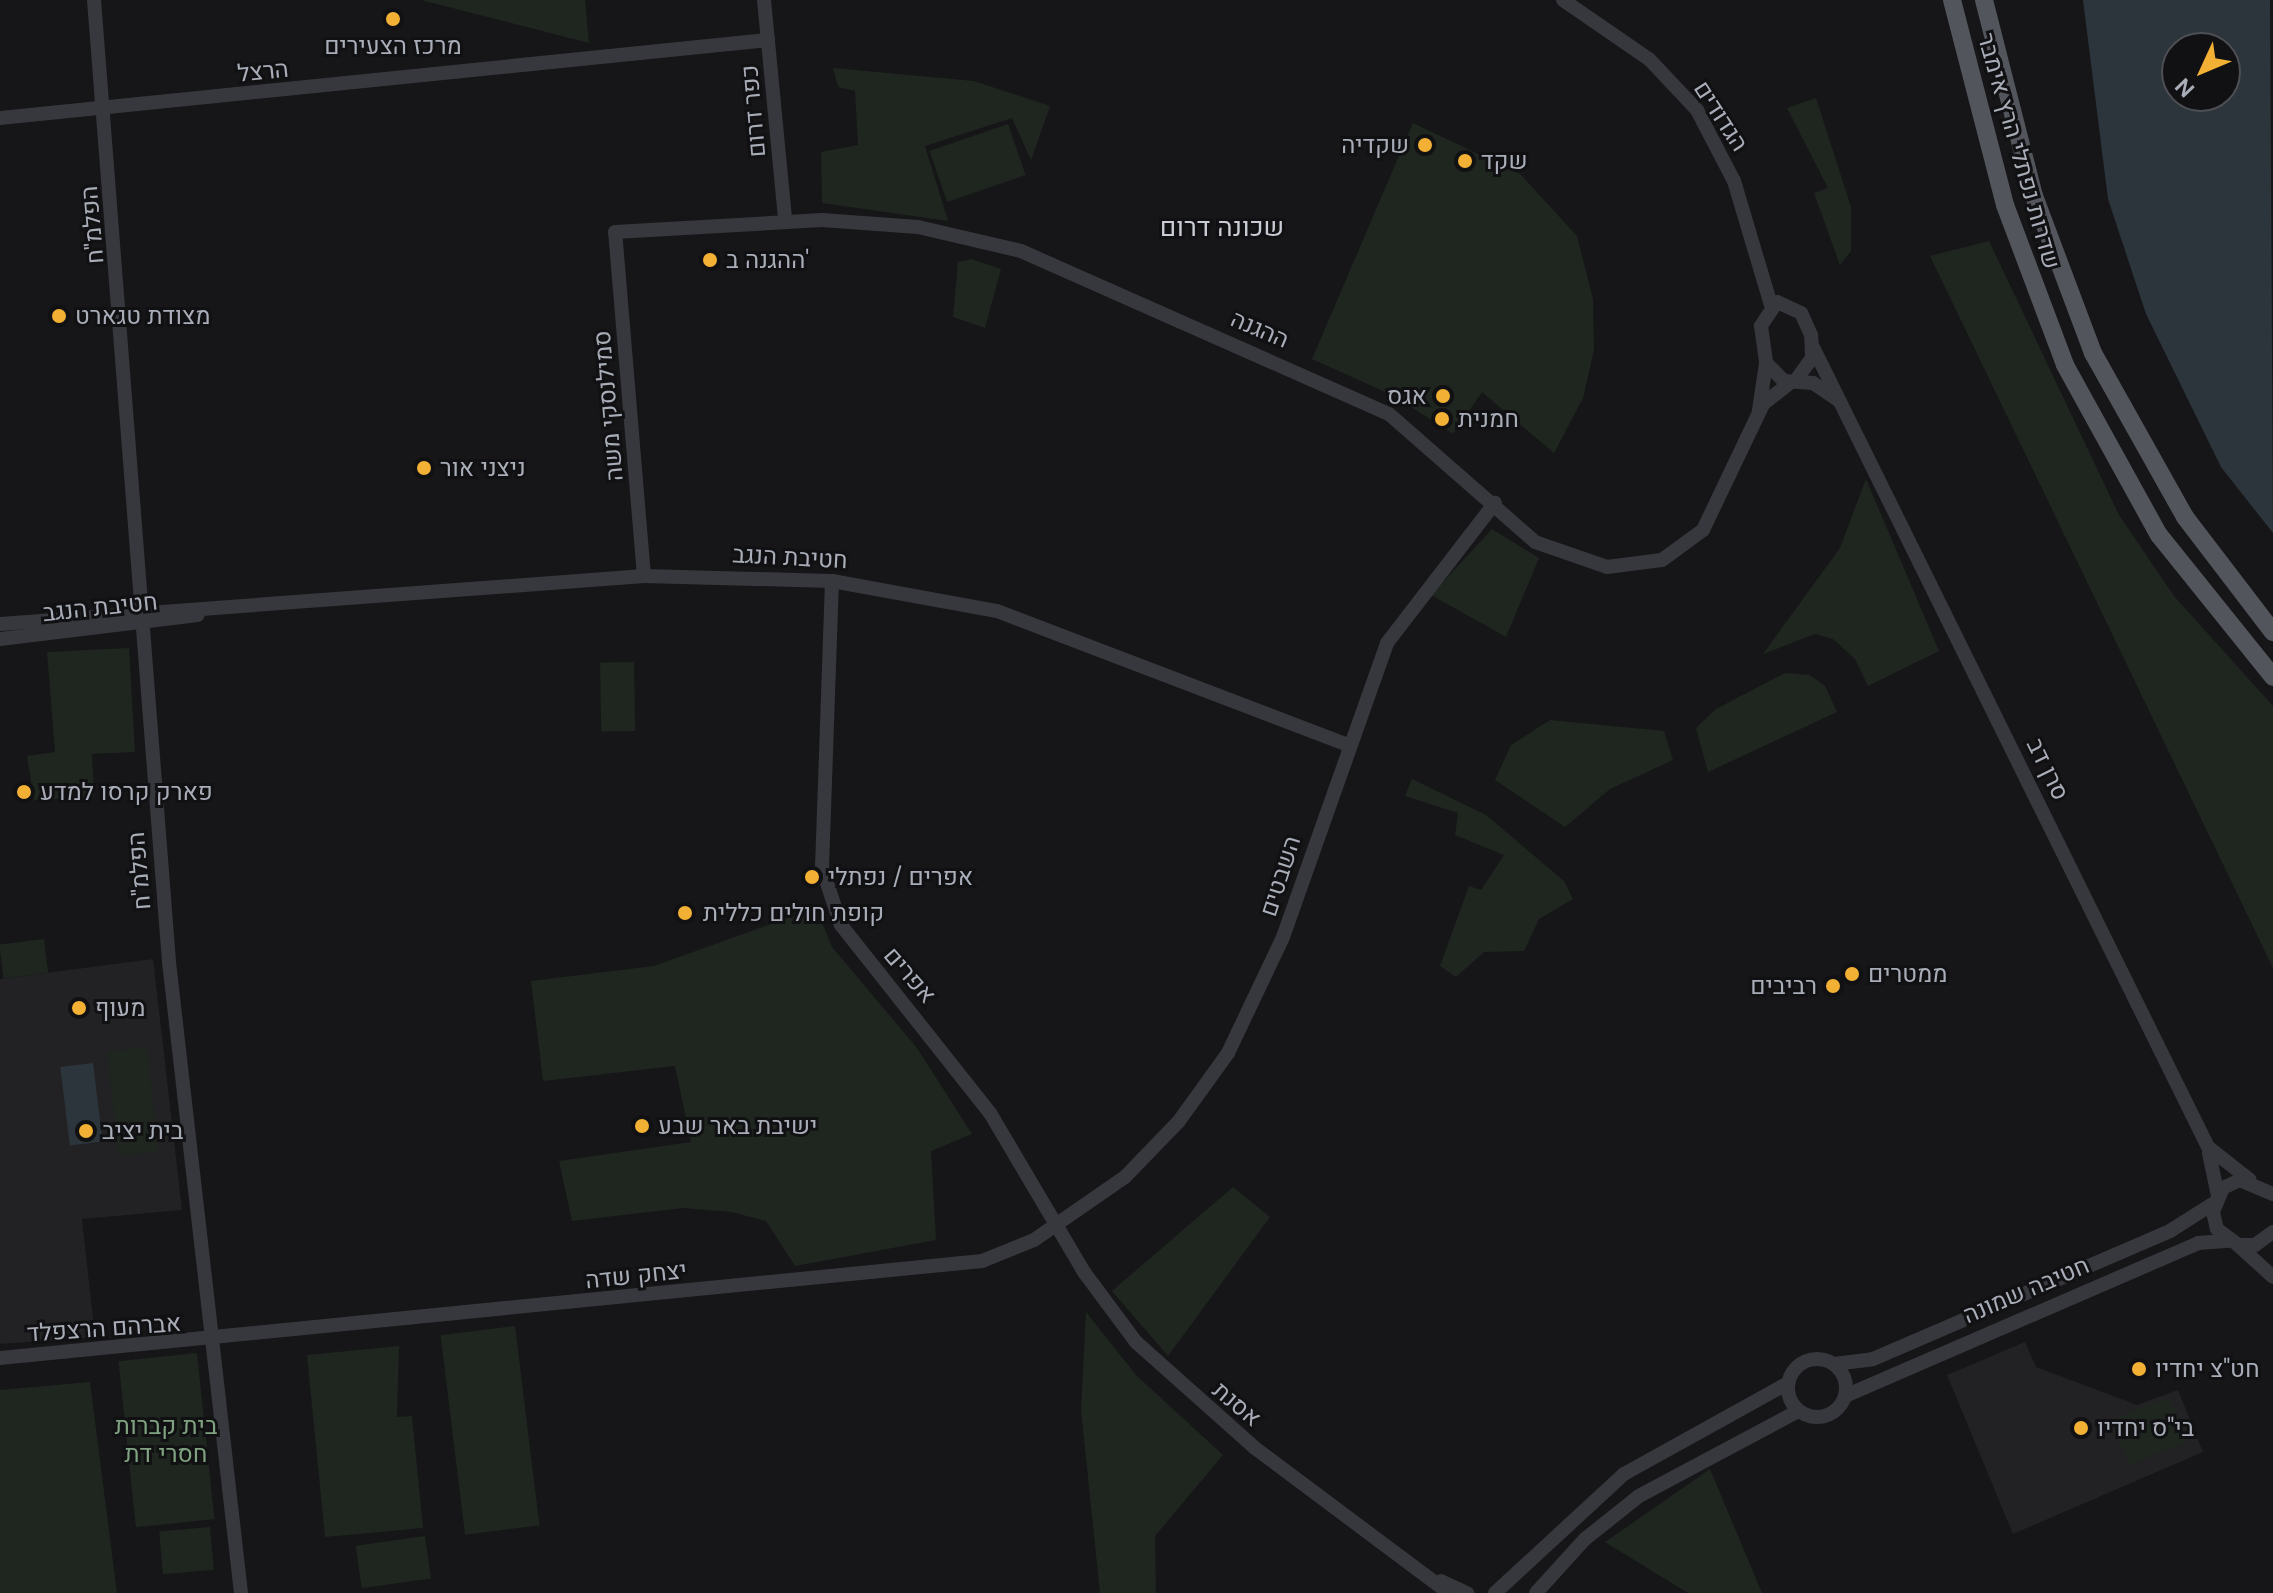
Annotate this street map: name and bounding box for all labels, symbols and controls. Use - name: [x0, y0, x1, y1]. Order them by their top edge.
- marker: מרכז הצעירים: [384, 10, 402, 28]
- street label: שדרות נפתלי הרץ אימבר: [1972, 30, 2066, 272]
- place label: מרכז הצעירים: [324, 32, 462, 60]
- north arrow: [2161, 32, 2241, 112]
- street label: הרצל: [236, 54, 290, 88]
- street label: כפר דרום: [735, 64, 771, 158]
- text: N: [2169, 72, 2201, 103]
- street label: הגדודים: [1688, 75, 1754, 157]
- place label: שקדיה: [1341, 131, 1409, 159]
- marker: שקדיה: [1416, 136, 1434, 154]
- place label: שקד: [1481, 147, 1527, 175]
- marker: שקד: [1456, 152, 1474, 170]
- street label: הפלמ"ח: [74, 185, 110, 265]
- district label: שכונה דרום: [1160, 212, 1284, 244]
- place label: ההגנה ב': [726, 246, 809, 274]
- marker: ההגנה ב': [701, 251, 719, 269]
- place label: מצודת טגארט: [75, 302, 210, 330]
- street label: ההגנה: [1227, 304, 1293, 354]
- marker: מצודת טגארט: [50, 307, 68, 325]
- street label: סמילנסקי משה: [587, 330, 629, 482]
- place label: אגס: [1387, 382, 1427, 410]
- marker: אגס: [1434, 387, 1452, 405]
- place label: חמנית: [1458, 405, 1519, 433]
- marker: חמנית: [1433, 410, 1451, 428]
- place label: ניצני אור: [440, 454, 526, 482]
- marker: ניצני אור: [415, 459, 433, 477]
- street label: חטיבת הנגב: [732, 540, 848, 574]
- street label: חטיבת הנגב: [41, 587, 159, 627]
- street label: סרן דב: [2021, 733, 2075, 805]
- place label: פארק קרסו למדע: [40, 778, 213, 806]
- marker: פארק קרסו למדע: [15, 783, 33, 801]
- street label: הפלמ"ח: [121, 831, 157, 911]
- street label: השבטים: [1253, 832, 1307, 920]
- place label: אפרים / נפתלי: [828, 863, 973, 891]
- marker: אפרים / נפתלי: [803, 868, 821, 886]
- place label: קופת חולים כללית: [703, 899, 884, 927]
- marker: קופת חולים כללית: [674, 902, 696, 924]
- street label: אפרים: [878, 941, 942, 1009]
- place label: ממטרים: [1868, 960, 1948, 988]
- marker: ממטרים: [1843, 965, 1861, 983]
- place label: רביבים: [1750, 972, 1817, 1000]
- marker: רביבים: [1824, 977, 1842, 995]
- place label: מעוף: [95, 994, 145, 1022]
- marker: מעוף: [70, 999, 88, 1017]
- place label: ישיבת באר שבע: [658, 1112, 817, 1140]
- place label: בית יציב: [102, 1117, 184, 1145]
- marker: ישיבת באר שבע: [633, 1117, 651, 1135]
- marker: בית יציב: [77, 1122, 95, 1140]
- street label: חטיבה שמונה: [1959, 1251, 2093, 1329]
- street label: יצחק שדה: [584, 1255, 688, 1295]
- street label: אברהם הרצפלד: [26, 1308, 182, 1348]
- place label: חט"צ יחדיו: [2155, 1355, 2259, 1383]
- marker: חט"צ יחדיו: [2130, 1360, 2148, 1378]
- street label: אסנת: [1207, 1375, 1267, 1433]
- park label: בית קברות חסרי דת: [115, 1412, 217, 1468]
- place label: בי"ס יחדיו: [2097, 1414, 2194, 1442]
- marker: בי"ס יחדיו: [2072, 1419, 2090, 1437]

